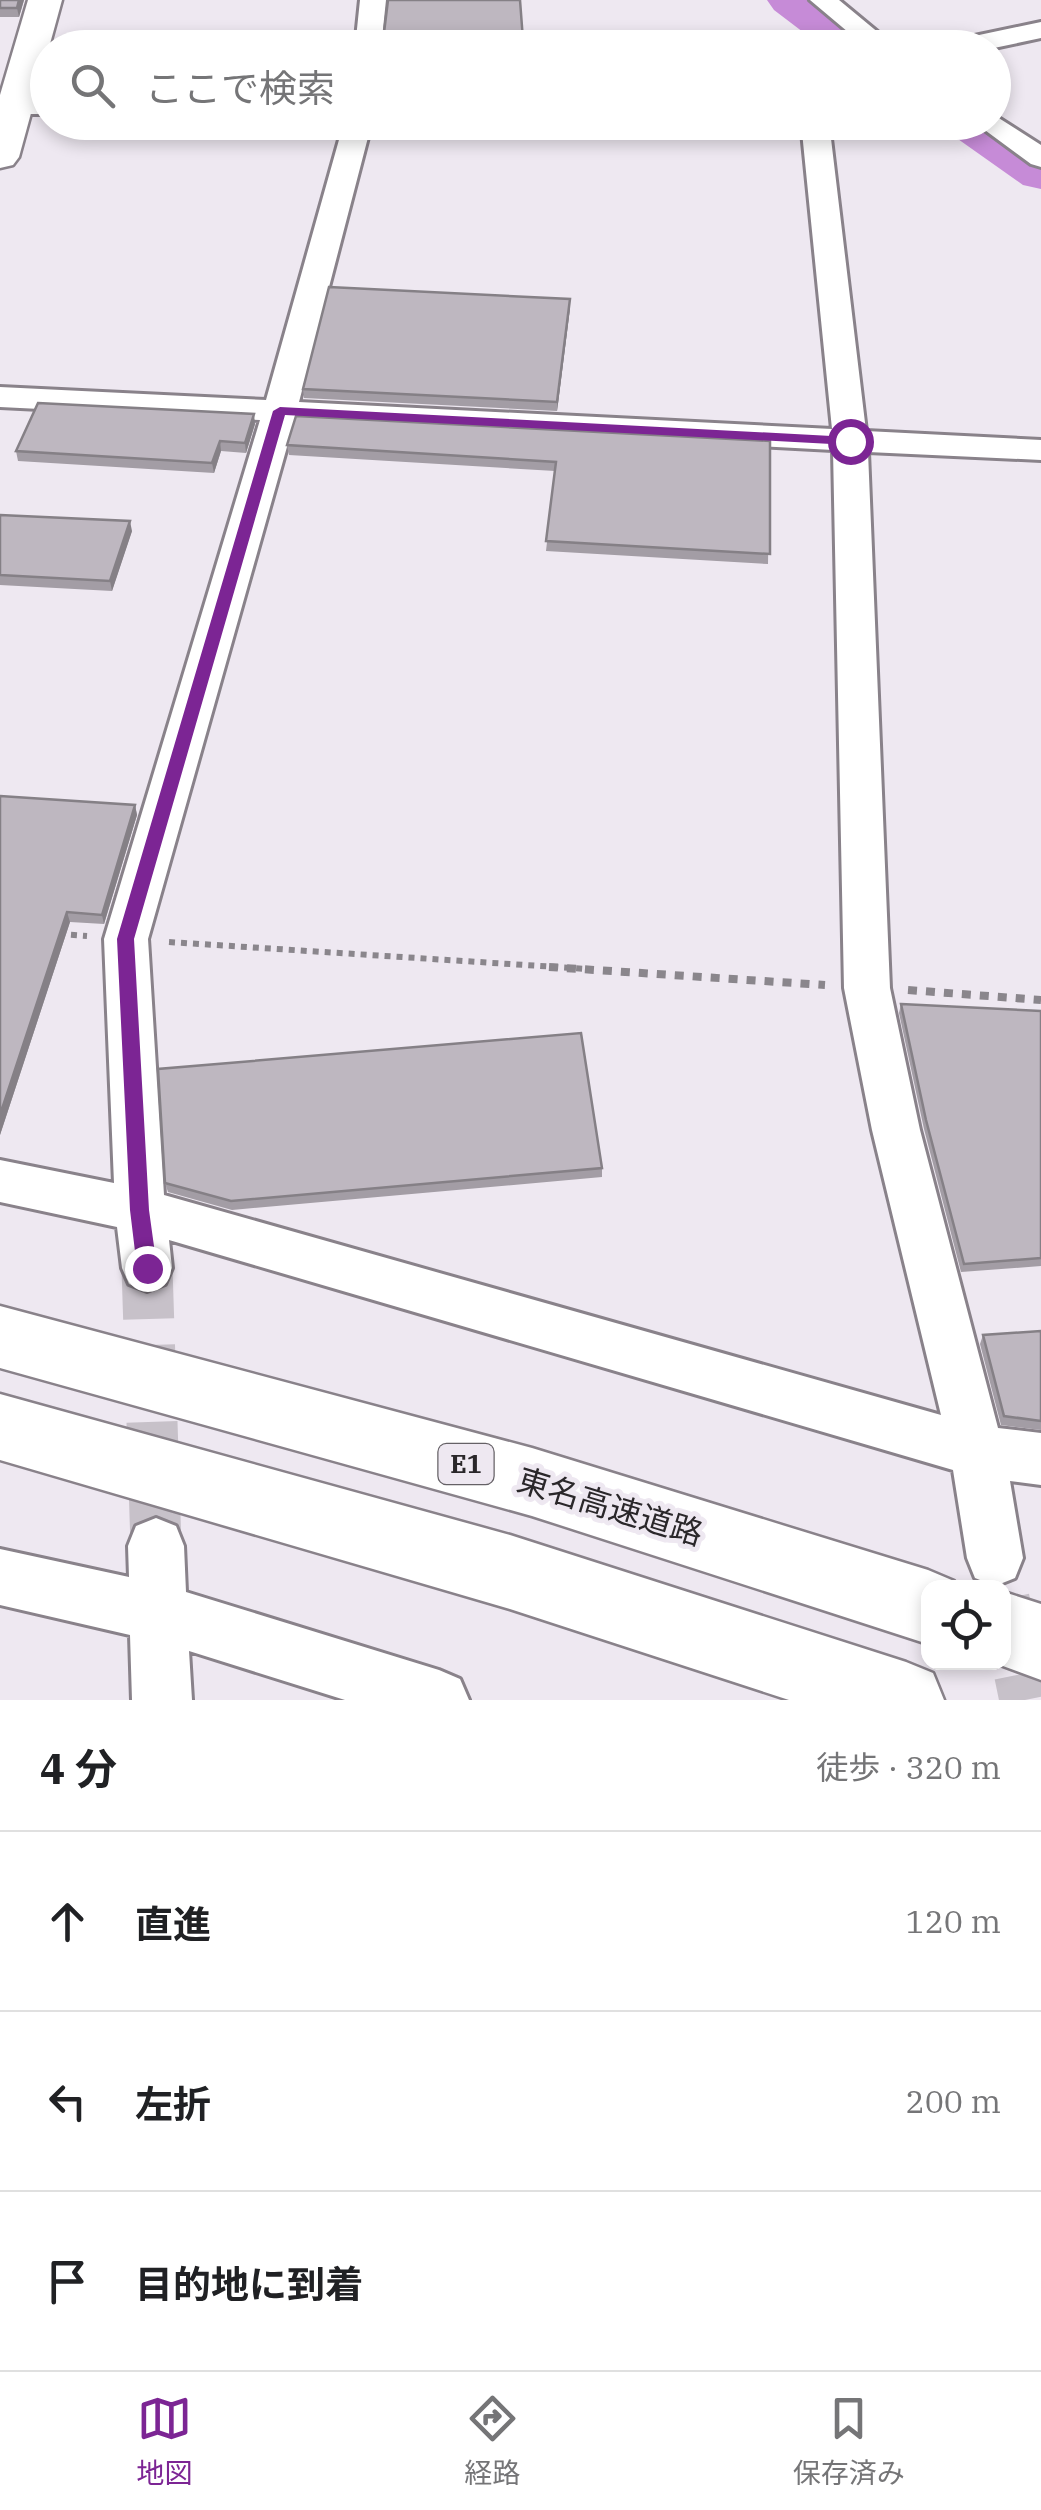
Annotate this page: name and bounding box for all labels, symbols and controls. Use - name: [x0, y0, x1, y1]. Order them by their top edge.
- search box: [30, 30, 1011, 140]
- icon: search: [65, 58, 120, 113]
- text: ここで検索: [145, 63, 335, 112]
- route start: [828, 419, 874, 465]
- route end: [125, 1246, 171, 1292]
- road number: E1: [438, 1444, 494, 1484]
- street label: 東名高速道路: [512, 1458, 708, 1554]
- map controls: [921, 1580, 1011, 1670]
- button: locate: [921, 1580, 1011, 1670]
- text: 4 分: [40, 1741, 117, 1796]
- text: 徒歩 · 320 m: [816, 1746, 1001, 1788]
- icon: ahead: [40, 1894, 95, 1949]
- text: 直進: [135, 1899, 211, 1948]
- text: 120 m: [905, 1900, 1001, 1942]
- icon: left: [40, 2074, 95, 2129]
- text: 左折: [135, 2079, 211, 2128]
- text: 200 m: [905, 2080, 1001, 2122]
- icon: arrive: [40, 2254, 95, 2309]
- text: 目的地に到着: [135, 2259, 363, 2308]
- tab: 地図: [136, 2391, 192, 2491]
- tab: 経路: [464, 2391, 521, 2491]
- tab: 保存済み: [793, 2391, 905, 2491]

